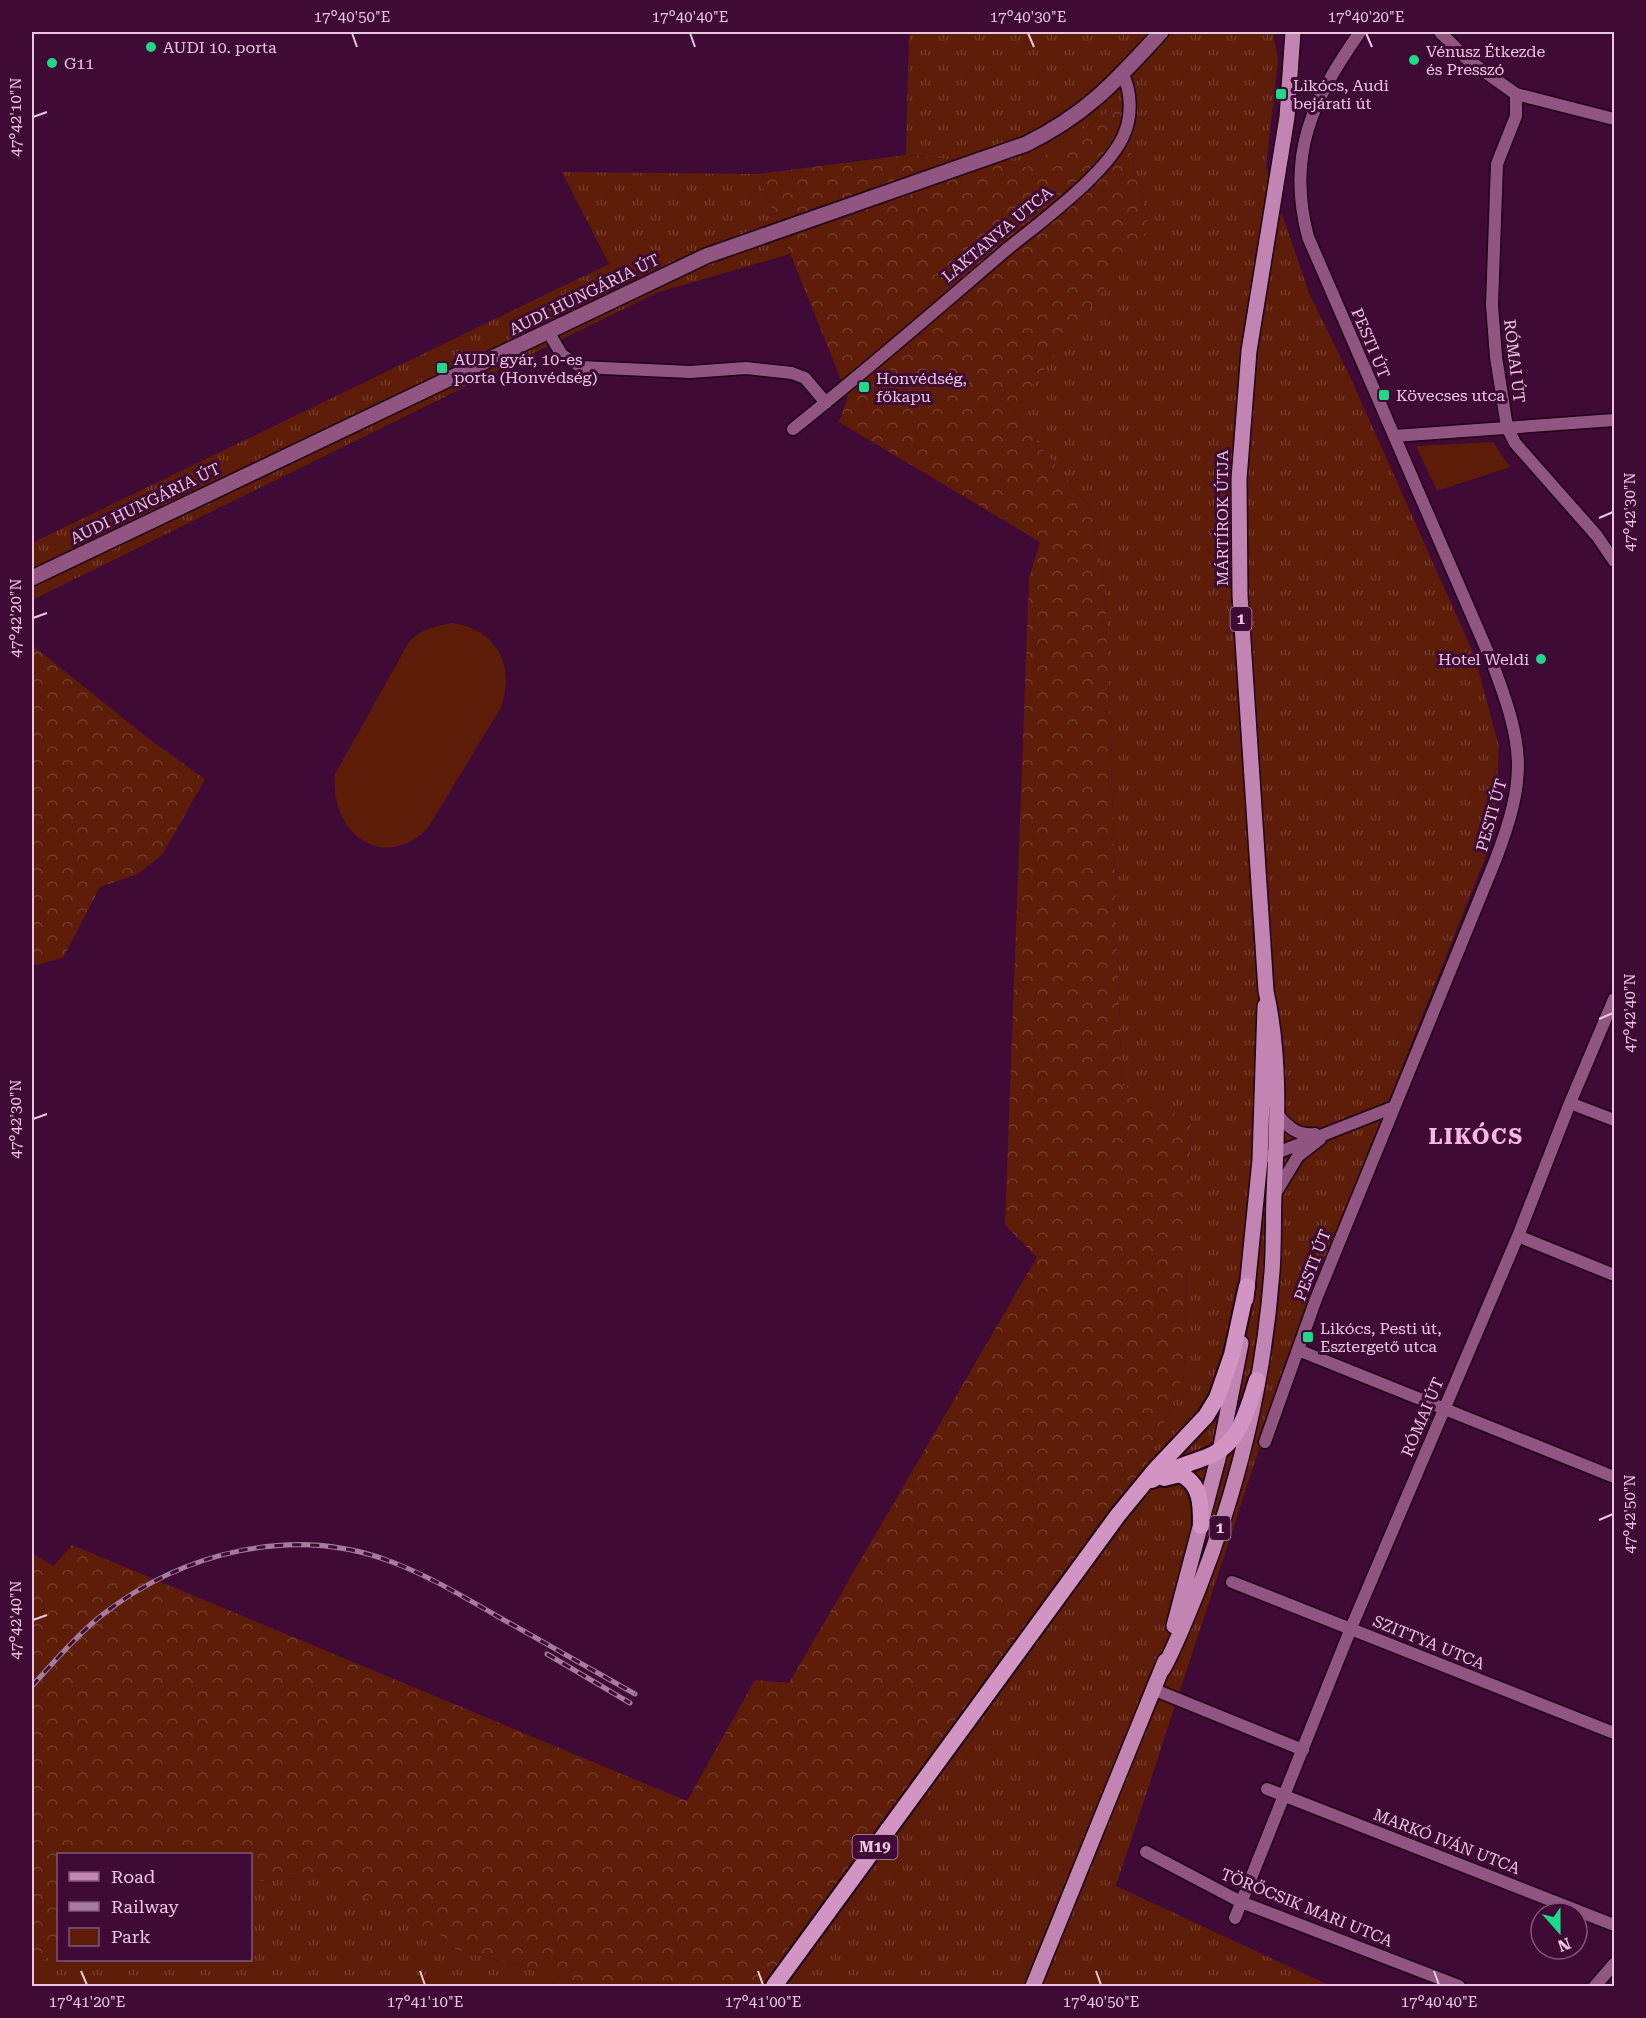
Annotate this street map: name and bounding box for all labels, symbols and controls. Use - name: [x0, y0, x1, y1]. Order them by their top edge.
- text: 17°40'50"E: [314, 8, 390, 26]
- text: 17°40'40"E: [652, 8, 728, 26]
- text: 17°40'30"E: [990, 8, 1066, 26]
- text: 17°40'20"E: [1328, 8, 1404, 26]
- place label: AUDI 10. porta: [163, 38, 277, 57]
- marker: AUDI 10. porta: [144, 40, 158, 54]
- place label: Vénusz Étkezde és Presszó: [1426, 42, 1546, 79]
- marker: Vénusz Étkezde és Presszó: [1407, 53, 1421, 67]
- place label: G11: [64, 54, 94, 73]
- marker: G11: [45, 56, 59, 70]
- place label: Likócs, Audi bejárati út: [1293, 76, 1389, 113]
- text: 47°42'10"N: [7, 77, 25, 157]
- marker: Likócs, Audi bejárati út: [1274, 87, 1288, 101]
- street label: LAKTANYA UTCA: [938, 182, 1057, 286]
- street label: AUDI HUNGÁRIA ÚT: [506, 250, 663, 339]
- street label: PESTI ÚT: [1347, 305, 1394, 382]
- street label: RÓMAI ÚT: [1500, 318, 1529, 404]
- place label: AUDI gyár, 10-es porta (Honvédség): [454, 350, 597, 387]
- marker: AUDI gyár, 10-es porta (Honvédség): [435, 361, 449, 375]
- place label: Honvédség, főkapu: [876, 369, 967, 406]
- marker: Honvédség, főkapu: [857, 380, 871, 394]
- place label: Kövecses utca: [1396, 386, 1505, 405]
- marker: Kövecses utca: [1377, 388, 1391, 402]
- street label: MÁRTÍROK ÚTJA: [1213, 449, 1232, 586]
- street label: AUDI HUNGÁRIA ÚT: [67, 459, 224, 548]
- text: 47°42'30"N: [1621, 472, 1639, 552]
- text: 47°42'20"N: [7, 578, 25, 658]
- road number: 1: [1230, 607, 1252, 631]
- place label: Hotel Weldi: [1438, 650, 1529, 669]
- marker: Hotel Weldi: [1534, 652, 1548, 666]
- street label: PESTI ÚT: [1472, 776, 1511, 854]
- text: 47°42'40"N: [1621, 973, 1639, 1053]
- text: 47°42'30"N: [7, 1079, 25, 1159]
- district label: LIKÓCS: [1428, 1122, 1524, 1149]
- street label: PESTI ÚT: [1290, 1227, 1335, 1303]
- place label: Likócs, Pesti út, Esztergető utca: [1320, 1319, 1442, 1356]
- marker: Likócs, Pesti út, Esztergető utca: [1301, 1330, 1315, 1344]
- street label: RÓMAI ÚT: [1397, 1375, 1448, 1459]
- text: 47°42'50"N: [1621, 1474, 1639, 1554]
- road number: 1: [1210, 1516, 1230, 1540]
- text: 47°42'40"N: [7, 1580, 25, 1660]
- street label: SZITTYA UTCA: [1370, 1611, 1488, 1674]
- street label: MARKÓ IVÁN UTCA: [1371, 1805, 1524, 1878]
- road number: M19: [852, 1835, 898, 1859]
- legend: [57, 1853, 252, 1961]
- street label: TÖRŐCSIK MARI UTCA: [1218, 1864, 1396, 1951]
- text: Road: [111, 1866, 156, 1887]
- text: Railway: [111, 1896, 179, 1917]
- north arrow: [1529, 1901, 1589, 1961]
- text: Park: [111, 1926, 151, 1947]
- text: N: [1555, 1933, 1573, 1956]
- text: 17°41'20"E: [49, 1993, 125, 2011]
- text: 17°41'10"E: [387, 1993, 463, 2011]
- text: 17°41'00"E: [725, 1993, 801, 2011]
- text: 17°40'50"E: [1063, 1993, 1139, 2011]
- text: 17°40'40"E: [1401, 1993, 1477, 2011]

